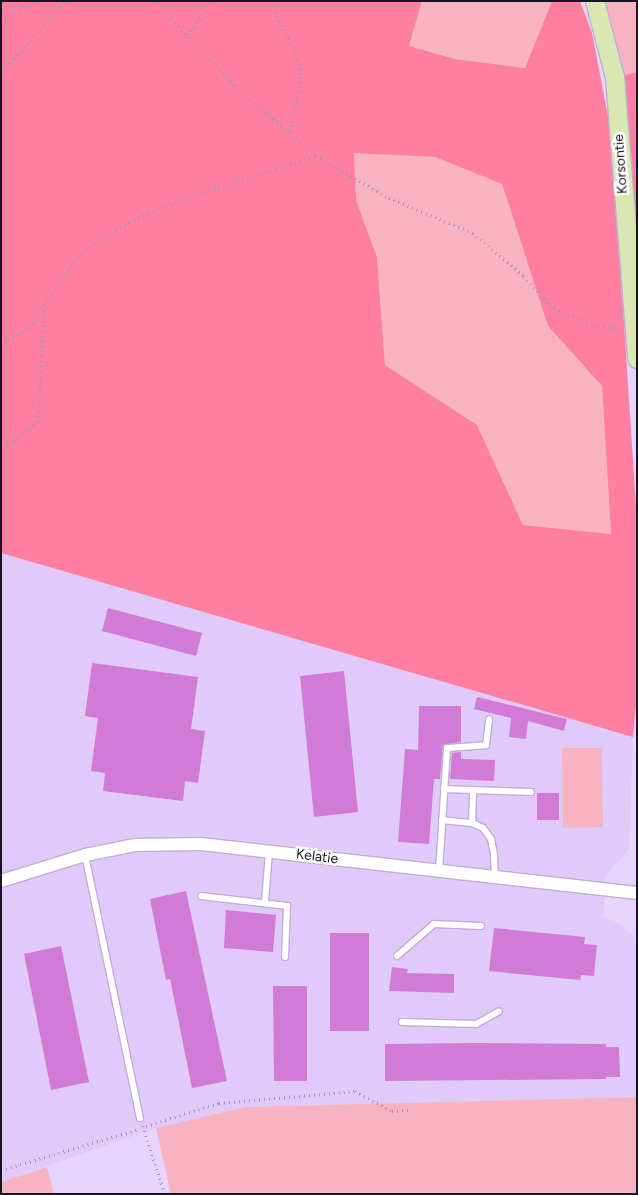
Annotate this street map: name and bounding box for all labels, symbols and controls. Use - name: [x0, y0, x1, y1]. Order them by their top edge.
- street label: Korsontie: [611, 134, 631, 194]
- street label: Kelatie: [295, 846, 339, 868]

